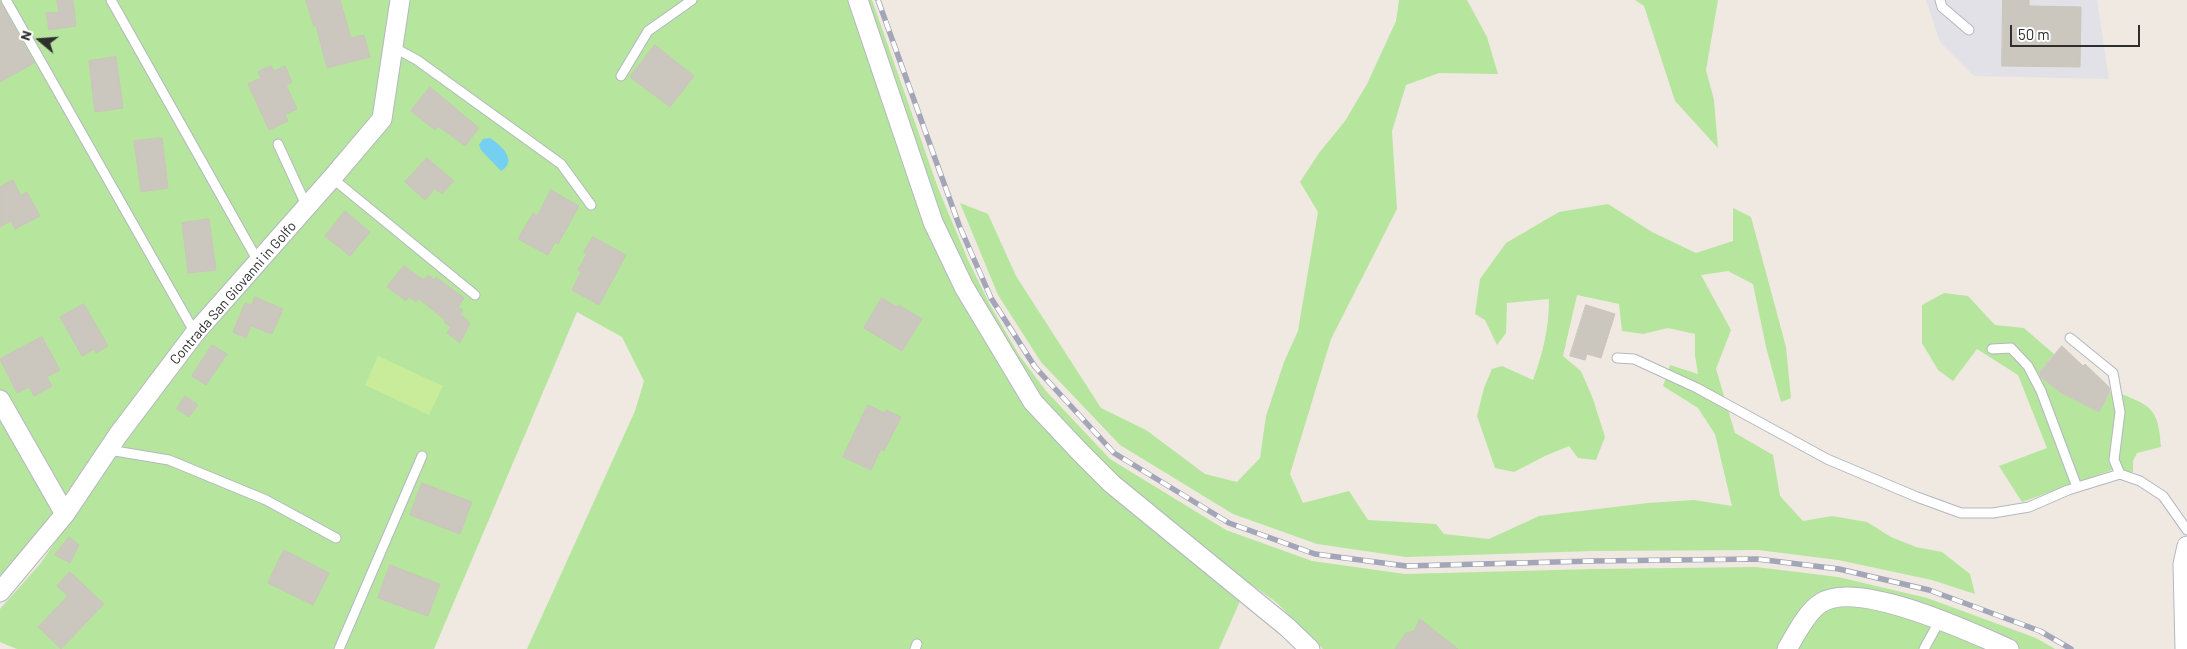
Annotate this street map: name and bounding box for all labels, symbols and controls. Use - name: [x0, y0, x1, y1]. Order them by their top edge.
- north arrow: [15, 15, 65, 65]
- scale bar: [2012, 15, 2142, 47]
- text: 50 m: [2018, 25, 2050, 43]
- text: N: [16, 28, 35, 42]
- street label: Contrada San Giovanni in Golfo: [166, 218, 300, 368]

